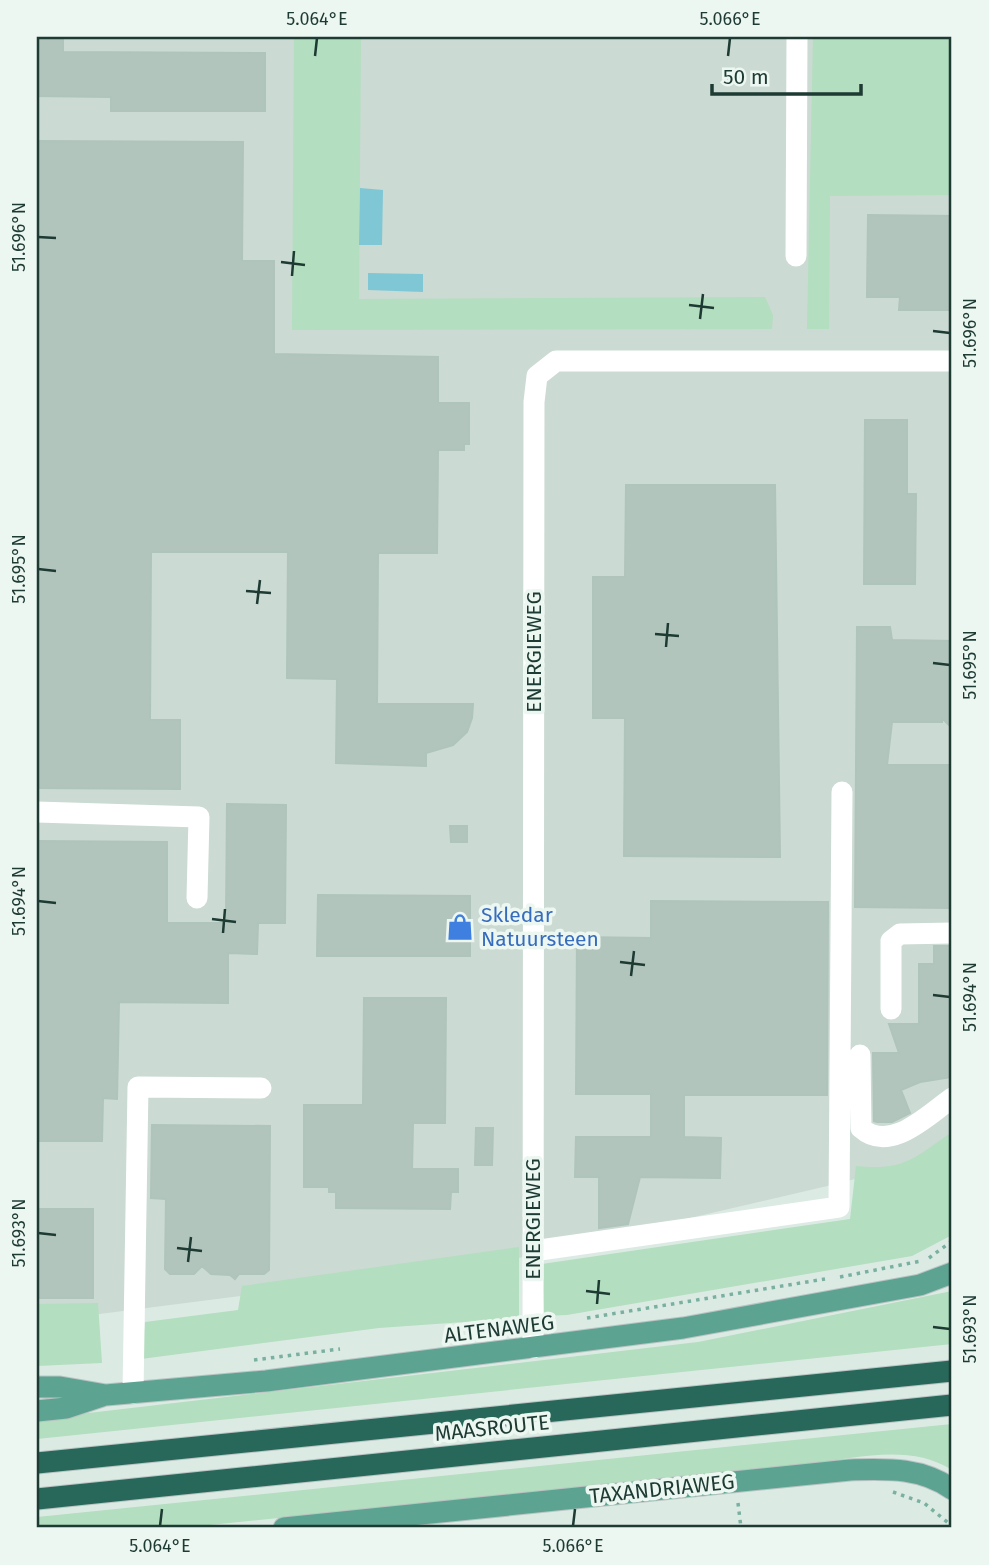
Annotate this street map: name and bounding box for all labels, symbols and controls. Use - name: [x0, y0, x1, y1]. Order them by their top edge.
- text: 5.064°E: [286, 8, 348, 30]
- text: 5.066°E: [699, 8, 761, 30]
- scale bar: [712, 52, 861, 96]
- text: 50 m: [723, 64, 769, 90]
- text: 51.696°N: [8, 202, 30, 272]
- text: 51.696°N: [959, 298, 981, 368]
- text: 51.695°N: [8, 534, 30, 604]
- street label: ENERGIEWEG: [521, 591, 547, 713]
- text: 51.695°N: [959, 630, 981, 700]
- text: 51.694°N: [8, 866, 30, 936]
- place label: Skledar Natuursteen: [481, 902, 599, 952]
- shop icon: Skledar Natuursteen: [445, 912, 475, 942]
- text: 51.694°N: [959, 962, 981, 1032]
- street label: ENERGIEWEG: [520, 1158, 546, 1280]
- text: 51.693°N: [8, 1198, 30, 1268]
- text: 51.693°N: [959, 1294, 981, 1364]
- street label: ALTENAWEG: [442, 1309, 556, 1349]
- street label: MAASROUTE: [434, 1409, 550, 1447]
- street label: TAXANDRIAWEG: [588, 1468, 736, 1510]
- text: 5.064°E: [129, 1535, 191, 1557]
- text: 5.066°E: [542, 1535, 604, 1557]

